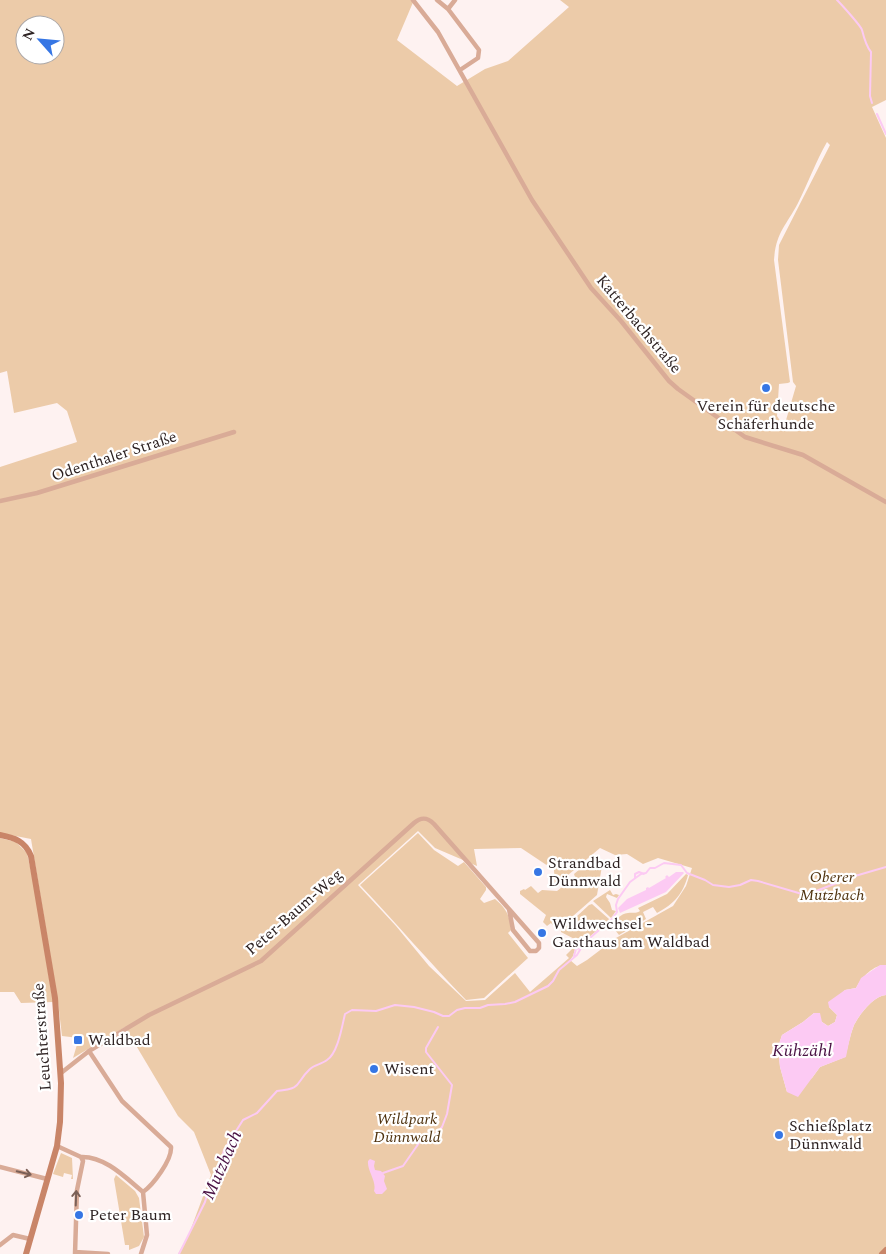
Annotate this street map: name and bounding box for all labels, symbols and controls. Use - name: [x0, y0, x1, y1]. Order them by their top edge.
- north arrow: [15, 15, 65, 65]
- text: N: [17, 24, 41, 44]
- street label: Katterbachstraße: [590, 269, 688, 379]
- marker: Verein für deutsche Schäferhunde: [760, 382, 772, 394]
- place label: Verein für deutsche Schäferhunde: [697, 394, 835, 436]
- street label: Odenthaler Straße: [48, 424, 180, 488]
- place label: Strandbad Dünnwald: [548, 851, 621, 893]
- street label: Peter-Baum-Weg: [240, 863, 348, 961]
- park label: Oberer Mutzbach: [799, 865, 865, 907]
- marker: Strandbad Dünnwald: [532, 866, 544, 878]
- place label: Wildwechsel - Gasthaus am Waldbad: [552, 912, 710, 954]
- marker: Wildwechsel - Gasthaus am Waldbad: [536, 927, 548, 939]
- street label: Leuchterstraße: [26, 982, 58, 1092]
- place label: Waldbad: [88, 1028, 151, 1052]
- marker: Waldbad: [72, 1034, 84, 1046]
- water label: Kühzähl: [772, 1037, 832, 1064]
- place label: Wisent: [384, 1057, 435, 1081]
- marker: Wisent: [368, 1063, 380, 1075]
- park label: Wildpark Dünnwald: [373, 1107, 441, 1149]
- place label: Schießplatz Dünnwald: [789, 1114, 872, 1156]
- water label: Mutzbach: [195, 1126, 249, 1204]
- marker: Schießplatz Dünnwald: [773, 1129, 785, 1141]
- one-way arrow: [15, 1169, 31, 1179]
- one-way arrow: [72, 1190, 81, 1206]
- place label: Peter Baum: [89, 1203, 172, 1227]
- marker: Peter Baum: [73, 1209, 85, 1221]

